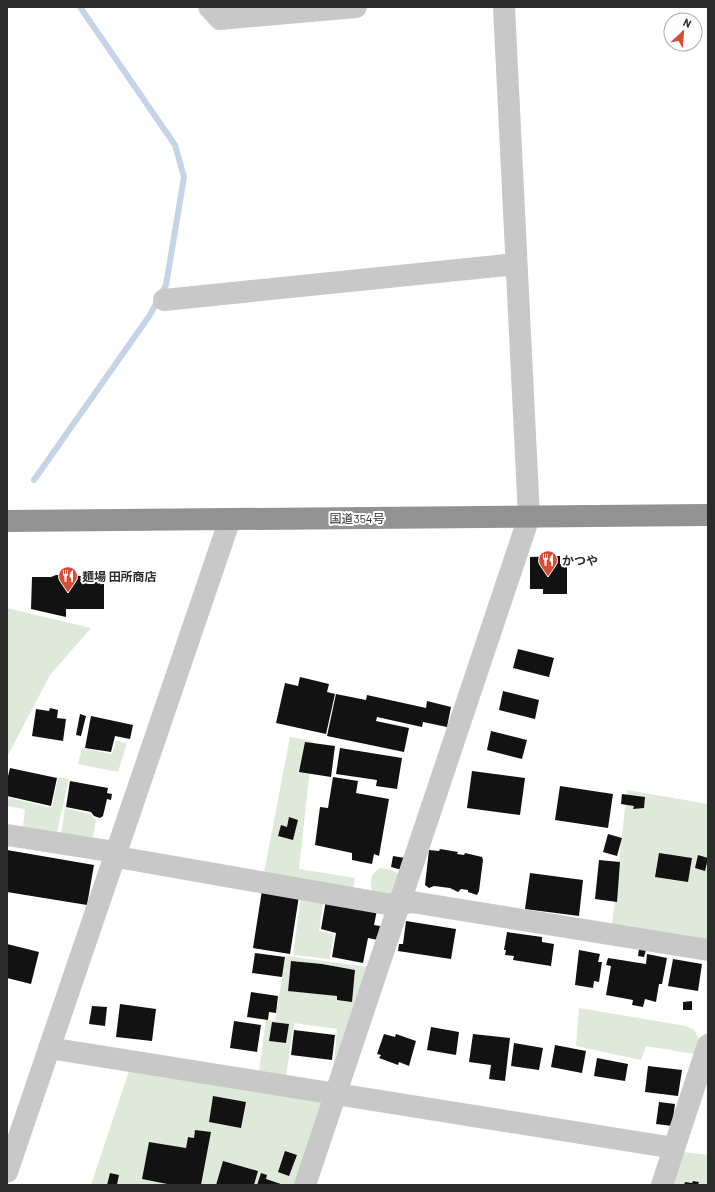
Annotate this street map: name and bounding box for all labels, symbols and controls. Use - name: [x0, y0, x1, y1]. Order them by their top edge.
- north arrow: [663, 12, 703, 52]
- text: N: [681, 15, 694, 30]
- street label: 国道354号: [330, 511, 384, 525]
- restaurant icon: かつや: [537, 549, 559, 577]
- place label: かつや: [562, 553, 598, 567]
- restaurant icon: 麺場 田所商店: [57, 565, 79, 593]
- place label: 麺場 田所商店: [82, 569, 156, 583]

